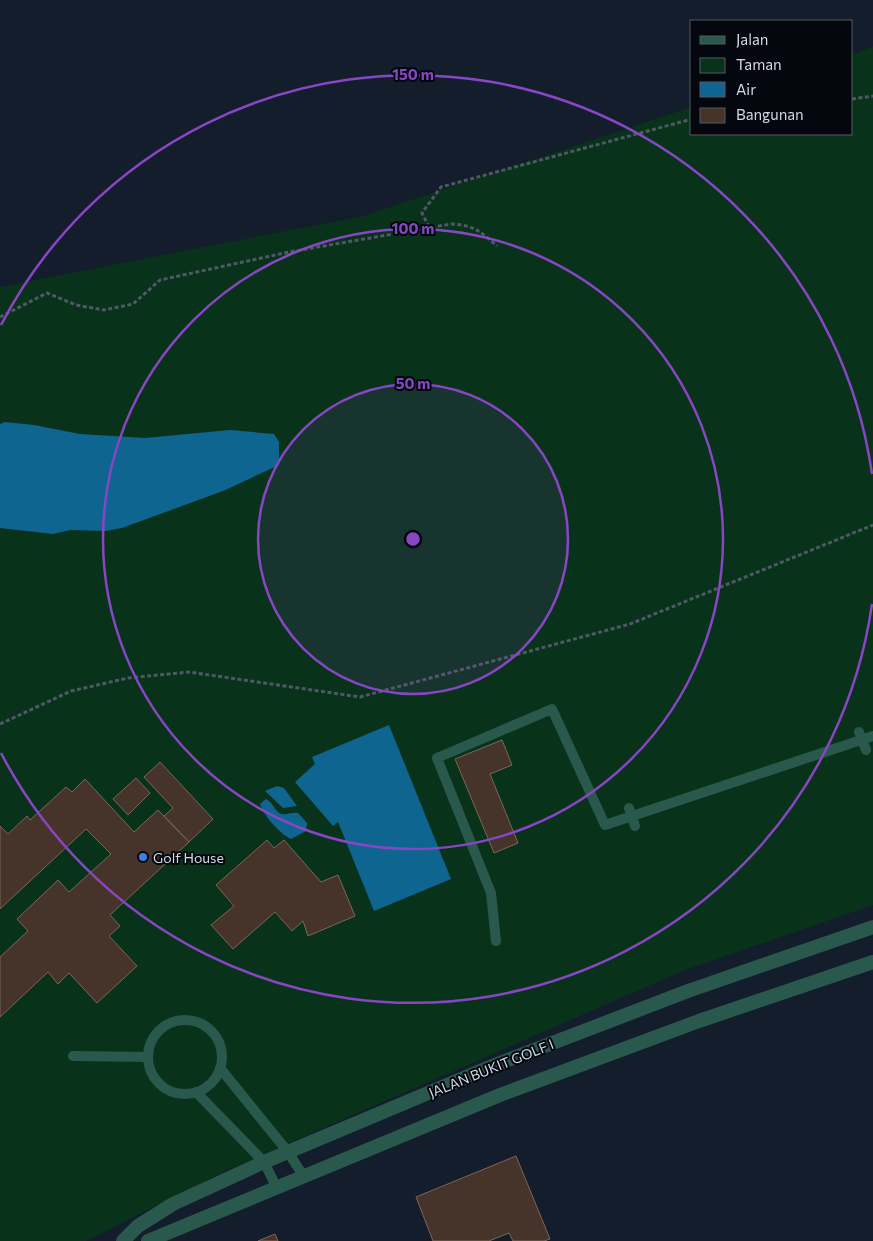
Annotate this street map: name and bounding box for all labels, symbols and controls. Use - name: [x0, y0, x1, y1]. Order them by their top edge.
- legend: [690, 20, 853, 135]
- text: Jalan: [736, 30, 768, 48]
- text: Taman: [736, 55, 782, 73]
- text: 150 m: [392, 65, 434, 83]
- text: Air: [736, 80, 756, 98]
- text: Bangunan: [736, 105, 804, 123]
- text: 100 m: [392, 219, 434, 237]
- text: 50 m: [396, 374, 430, 392]
- centre of rings: [404, 530, 422, 548]
- place label: Golf House: [153, 849, 224, 866]
- marker: Golf House: [137, 851, 149, 863]
- street label: JALAN BUKIT GOLF I: [426, 1035, 556, 1101]

